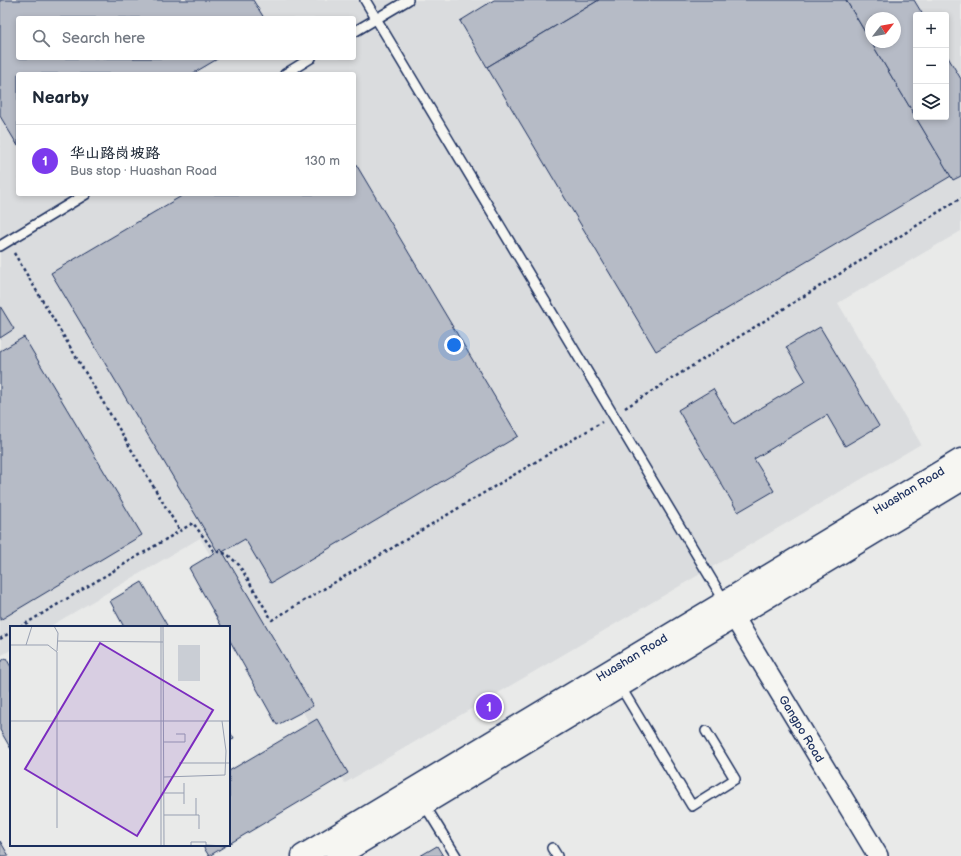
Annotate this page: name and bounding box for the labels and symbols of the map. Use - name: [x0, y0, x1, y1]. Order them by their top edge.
- north arrow: [865, 12, 901, 48]
- your location: [444, 335, 464, 355]
- street label: Huashan Road: [871, 464, 948, 518]
- inset map: [10, 626, 230, 846]
- street label: Huashan Road: [594, 631, 671, 685]
- pin: 1: [476, 692, 502, 722]
- street label: Gangpo Road: [775, 693, 827, 765]

